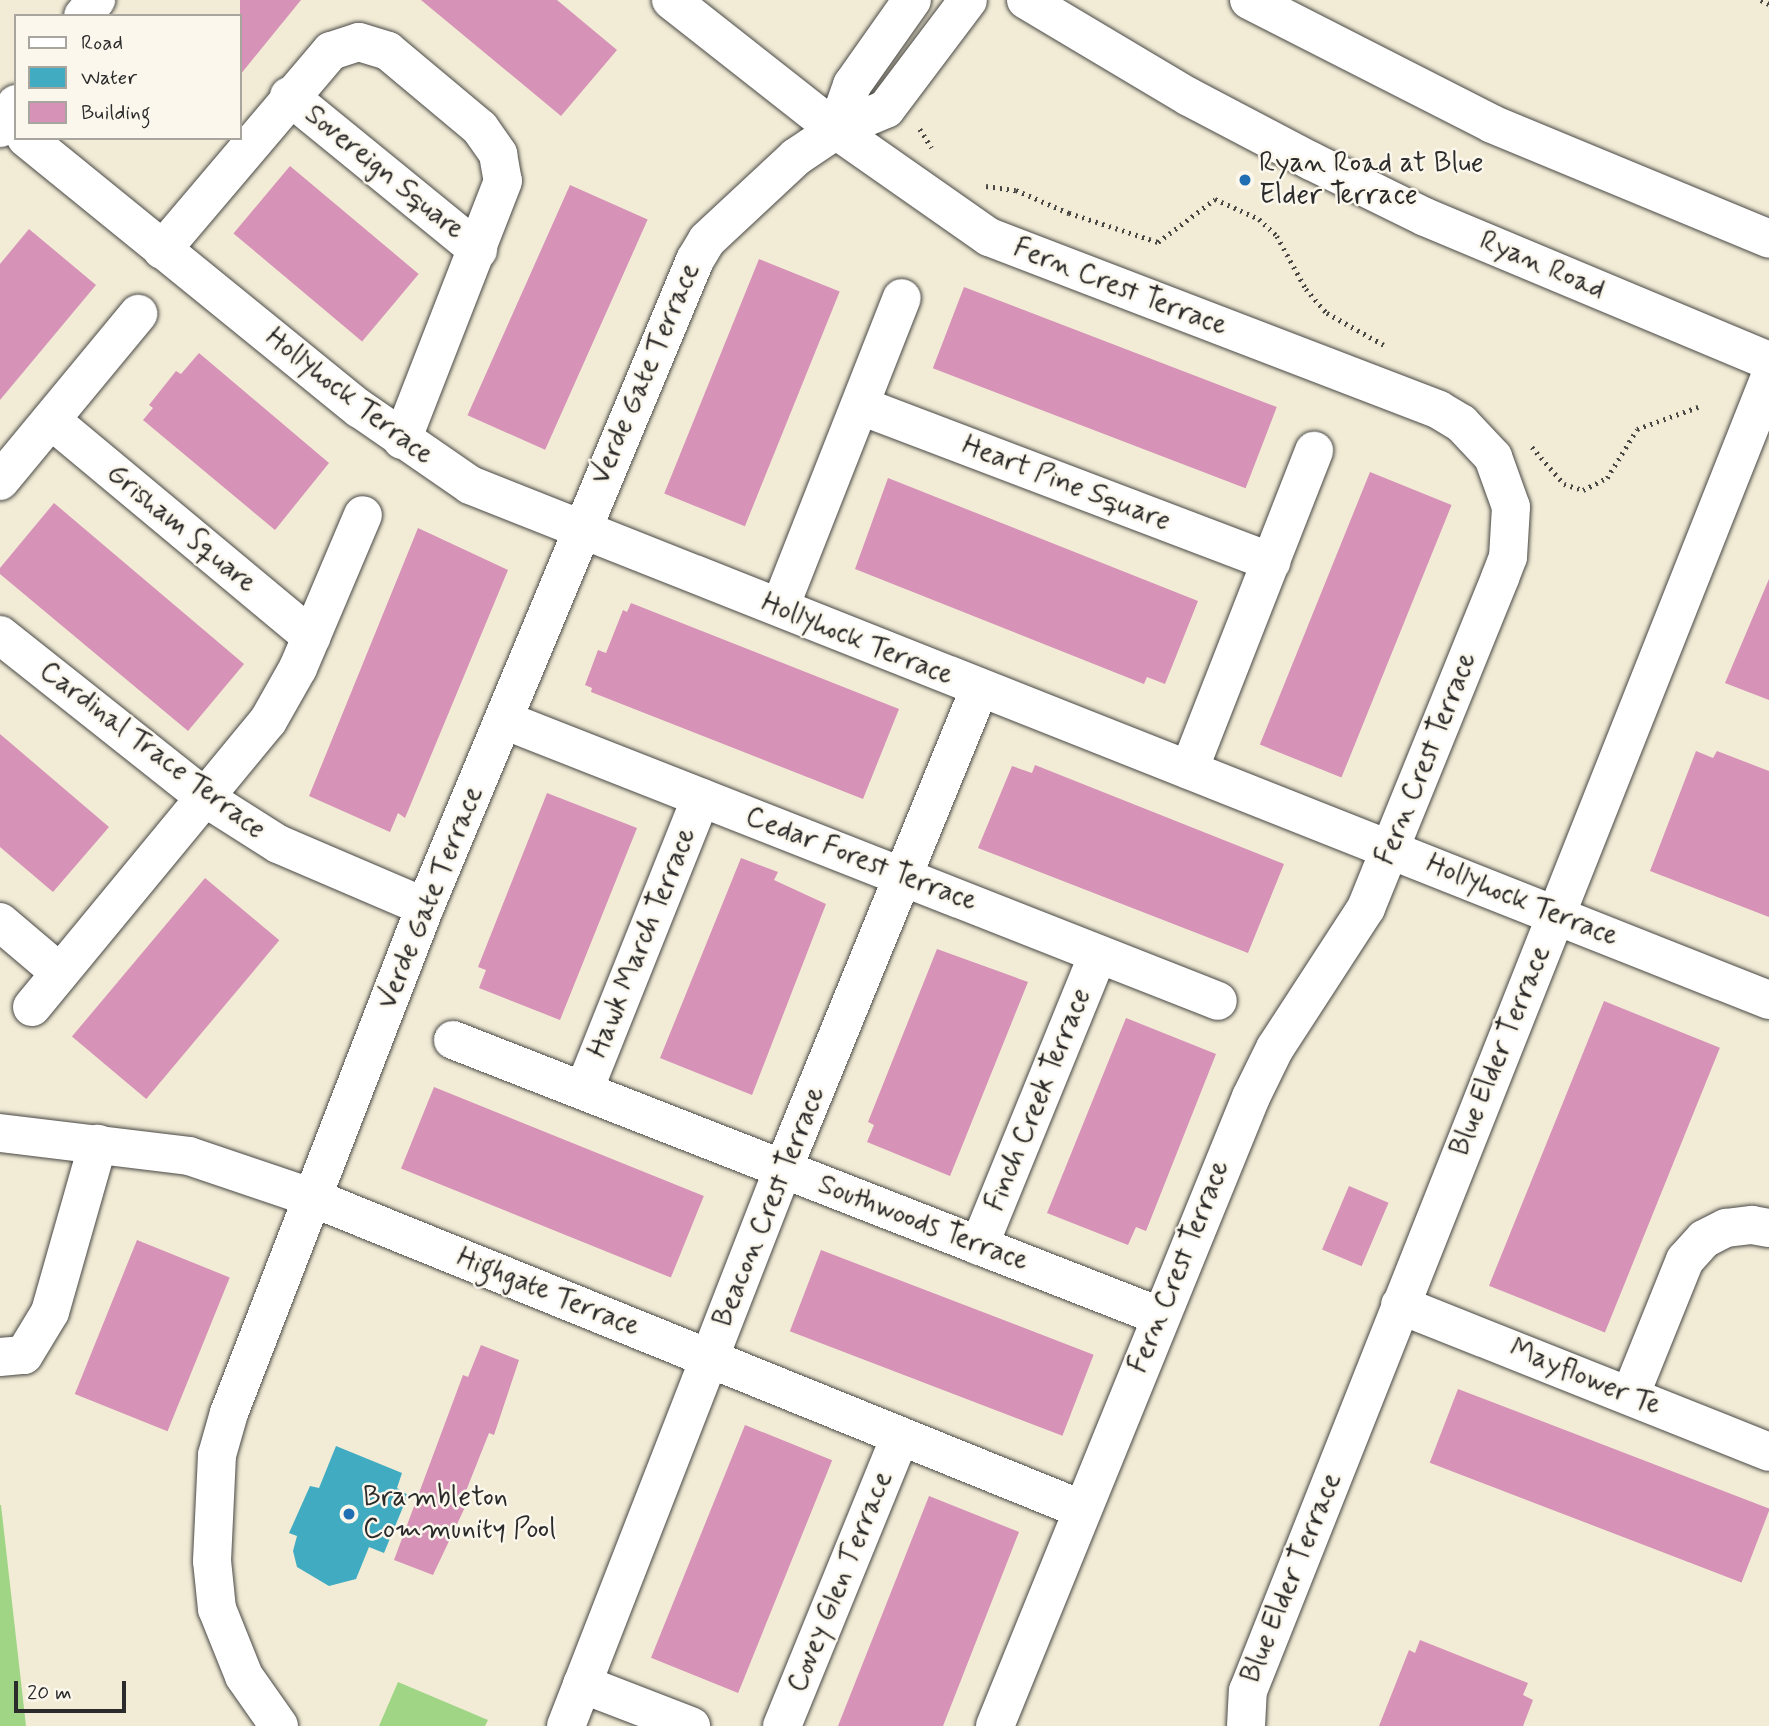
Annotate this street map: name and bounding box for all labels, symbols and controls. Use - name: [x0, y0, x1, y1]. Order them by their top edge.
- legend: [14, 14, 242, 140]
- text: Road: [81, 29, 123, 57]
- text: Water: [81, 64, 137, 92]
- street label: Sovereign Square: [296, 97, 472, 249]
- text: Building: [81, 99, 151, 127]
- place label: Ryan Road at Blue Elder Terrace: [1259, 147, 1484, 213]
- marker: Ryan Road at Blue Elder Terrace: [1237, 172, 1253, 188]
- street label: Ryan Road: [1475, 225, 1609, 307]
- street label: Fern Crest Terrace: [1008, 232, 1232, 344]
- street label: Verde Gate Terrace: [587, 264, 705, 484]
- street label: Hollyhock Terrace: [259, 321, 439, 473]
- street label: Heart Pine Square: [958, 429, 1174, 539]
- street label: Grisham Square: [99, 456, 263, 602]
- street label: Hollyhock Terrace: [757, 587, 957, 693]
- street label: Fern Crest Terrace: [1369, 648, 1485, 870]
- street label: Cardinal Trace Terrace: [35, 657, 269, 845]
- street label: Verde Gate Terrace: [373, 788, 489, 1008]
- street label: Cedar Forest Terrace: [740, 800, 982, 920]
- street label: Hawk March Terrace: [582, 823, 704, 1063]
- street label: Hollyhock Terrace: [1422, 848, 1622, 954]
- street label: Blue Elder Terrace: [1445, 945, 1557, 1157]
- street label: Finch Creek Terrace: [979, 984, 1099, 1216]
- street label: Beacon Crest Terrace: [707, 1082, 833, 1332]
- street label: Fern Crest Terrace: [1122, 1156, 1238, 1378]
- street label: Southwoods Terrace: [813, 1168, 1033, 1280]
- street label: Highgate Terrace: [452, 1241, 644, 1345]
- street label: Mayflower Te: [1505, 1333, 1665, 1423]
- street label: Covey Glen Terrace: [782, 1468, 900, 1696]
- street label: Blue Elder Terrace: [1236, 1472, 1348, 1684]
- place label: Brambleton Community Pool: [363, 1481, 556, 1547]
- marker: Brambleton Community Pool: [341, 1506, 357, 1522]
- scale bar: [18, 1666, 130, 1710]
- text: 20 m: [27, 1679, 72, 1707]

